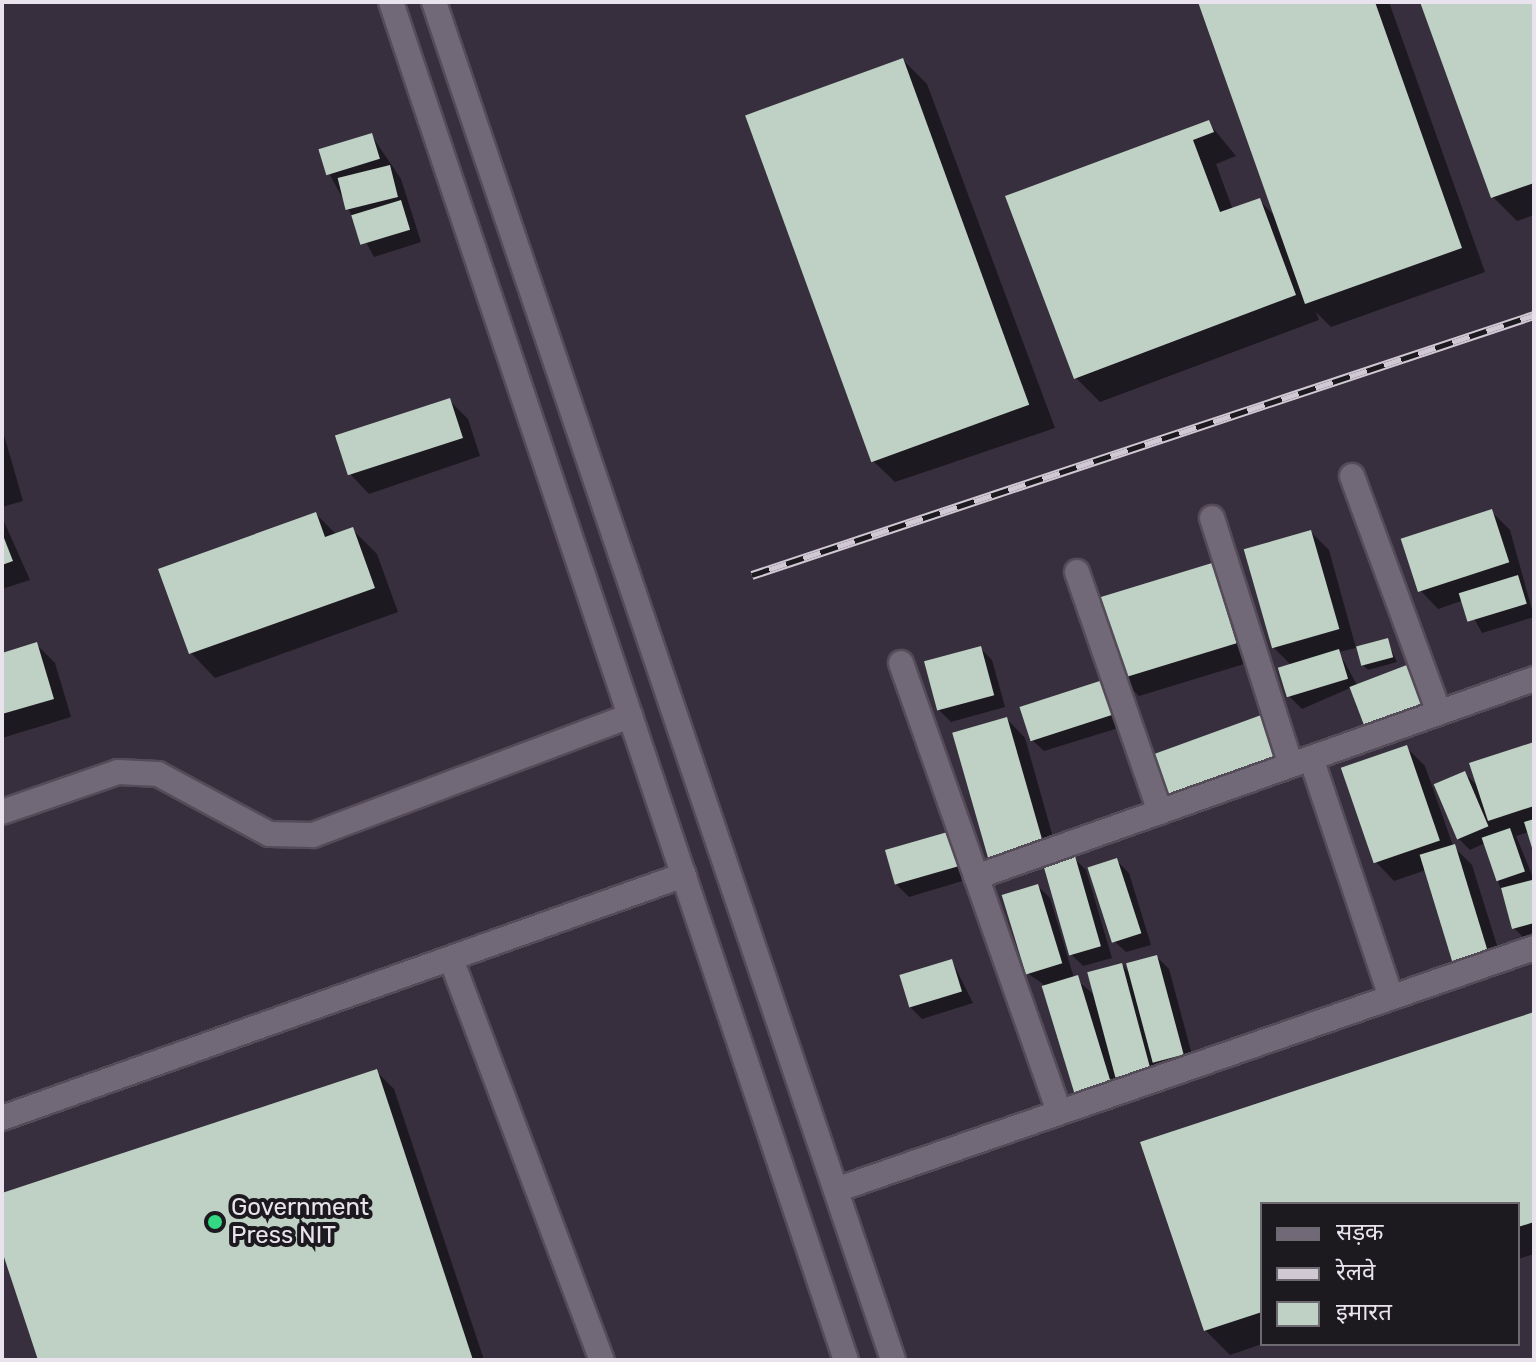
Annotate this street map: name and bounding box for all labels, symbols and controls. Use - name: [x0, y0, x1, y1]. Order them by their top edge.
- place label: Government Press NIT: [231, 1194, 369, 1250]
- legend: [1260, 1202, 1520, 1346]
- marker: Government Press NIT: [206, 1213, 224, 1231]
- text: सड़क: [1336, 1218, 1384, 1246]
- text: रेलवे: [1336, 1258, 1375, 1286]
- text: इमारत: [1336, 1298, 1392, 1326]

